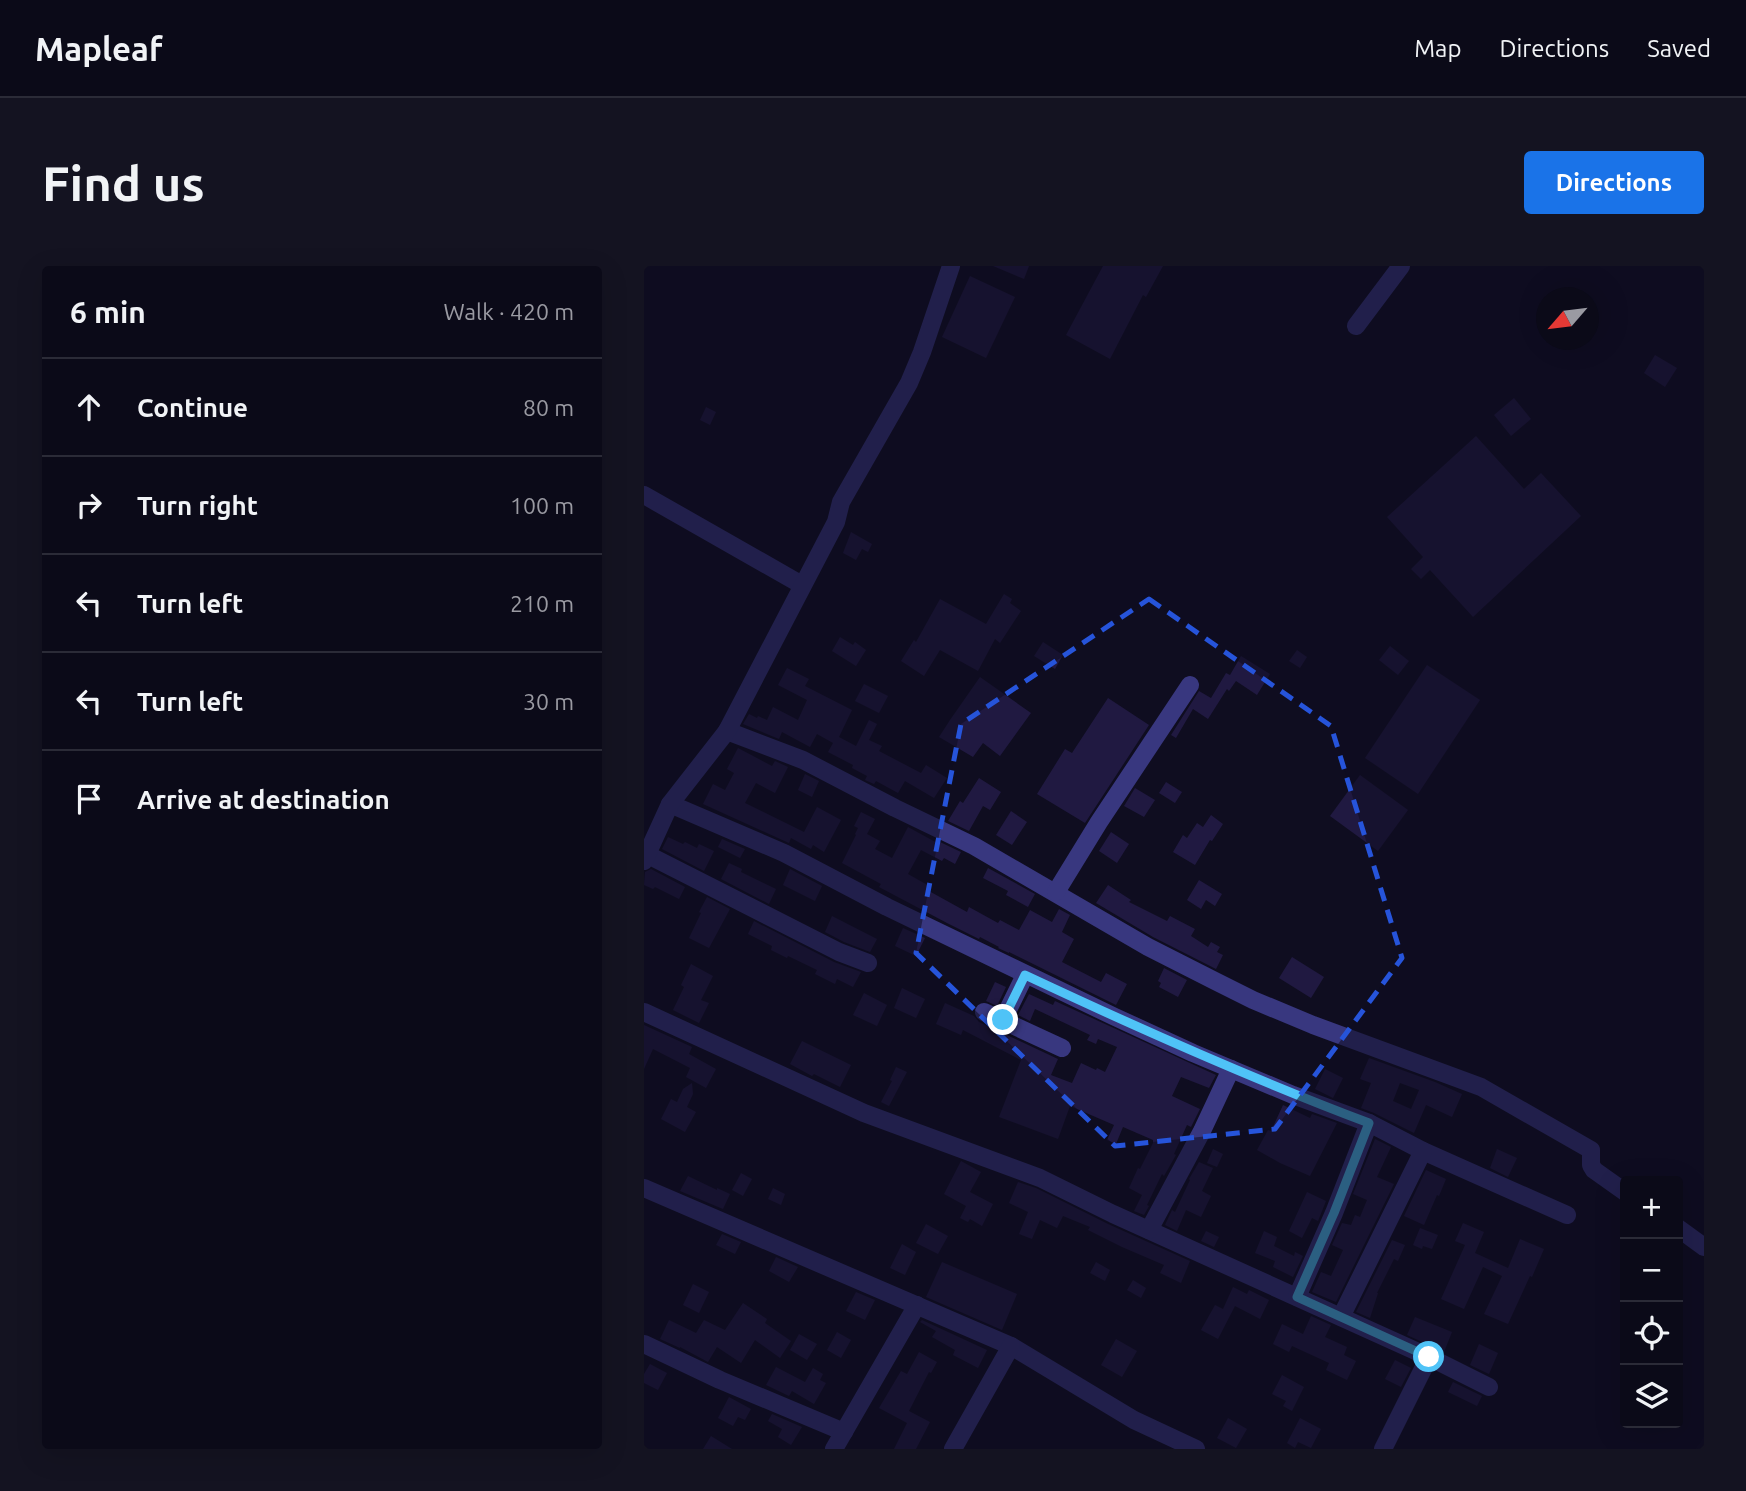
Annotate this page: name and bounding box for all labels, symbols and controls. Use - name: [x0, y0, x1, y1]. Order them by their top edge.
- text: Mapleaf: [35, 30, 163, 67]
- text: Map: [1414, 35, 1461, 62]
- text: Directions: [1499, 35, 1609, 62]
- text: Saved: [1647, 35, 1711, 62]
- button: Directions: [1524, 151, 1704, 214]
- text: Find us: [42, 155, 205, 210]
- north arrow: [1536, 287, 1599, 350]
- text: 6 min: [70, 295, 146, 329]
- text: Walk · 420 m: [443, 299, 574, 324]
- icon: ahead: [70, 388, 108, 426]
- text: Continue: [137, 393, 248, 422]
- text: 80 m: [523, 395, 574, 420]
- icon: right: [70, 486, 108, 524]
- text: Turn right: [137, 491, 258, 520]
- text: 100 m: [510, 493, 574, 518]
- icon: left: [70, 584, 108, 622]
- text: Turn left: [137, 589, 243, 618]
- text: 210 m: [510, 591, 574, 616]
- icon: left: [70, 682, 108, 720]
- text: Turn left: [137, 687, 243, 716]
- text: 30 m: [523, 689, 574, 714]
- icon: arrive: [70, 780, 108, 818]
- text: Arrive at destination: [137, 785, 390, 814]
- route end: [987, 1004, 1018, 1035]
- map controls: [1620, 1176, 1683, 1428]
- button: +: [1620, 1176, 1683, 1239]
- button: −: [1620, 1239, 1683, 1302]
- button: locate: [1620, 1302, 1683, 1365]
- route start: [1413, 1341, 1444, 1372]
- button: layers: [1620, 1365, 1683, 1428]

